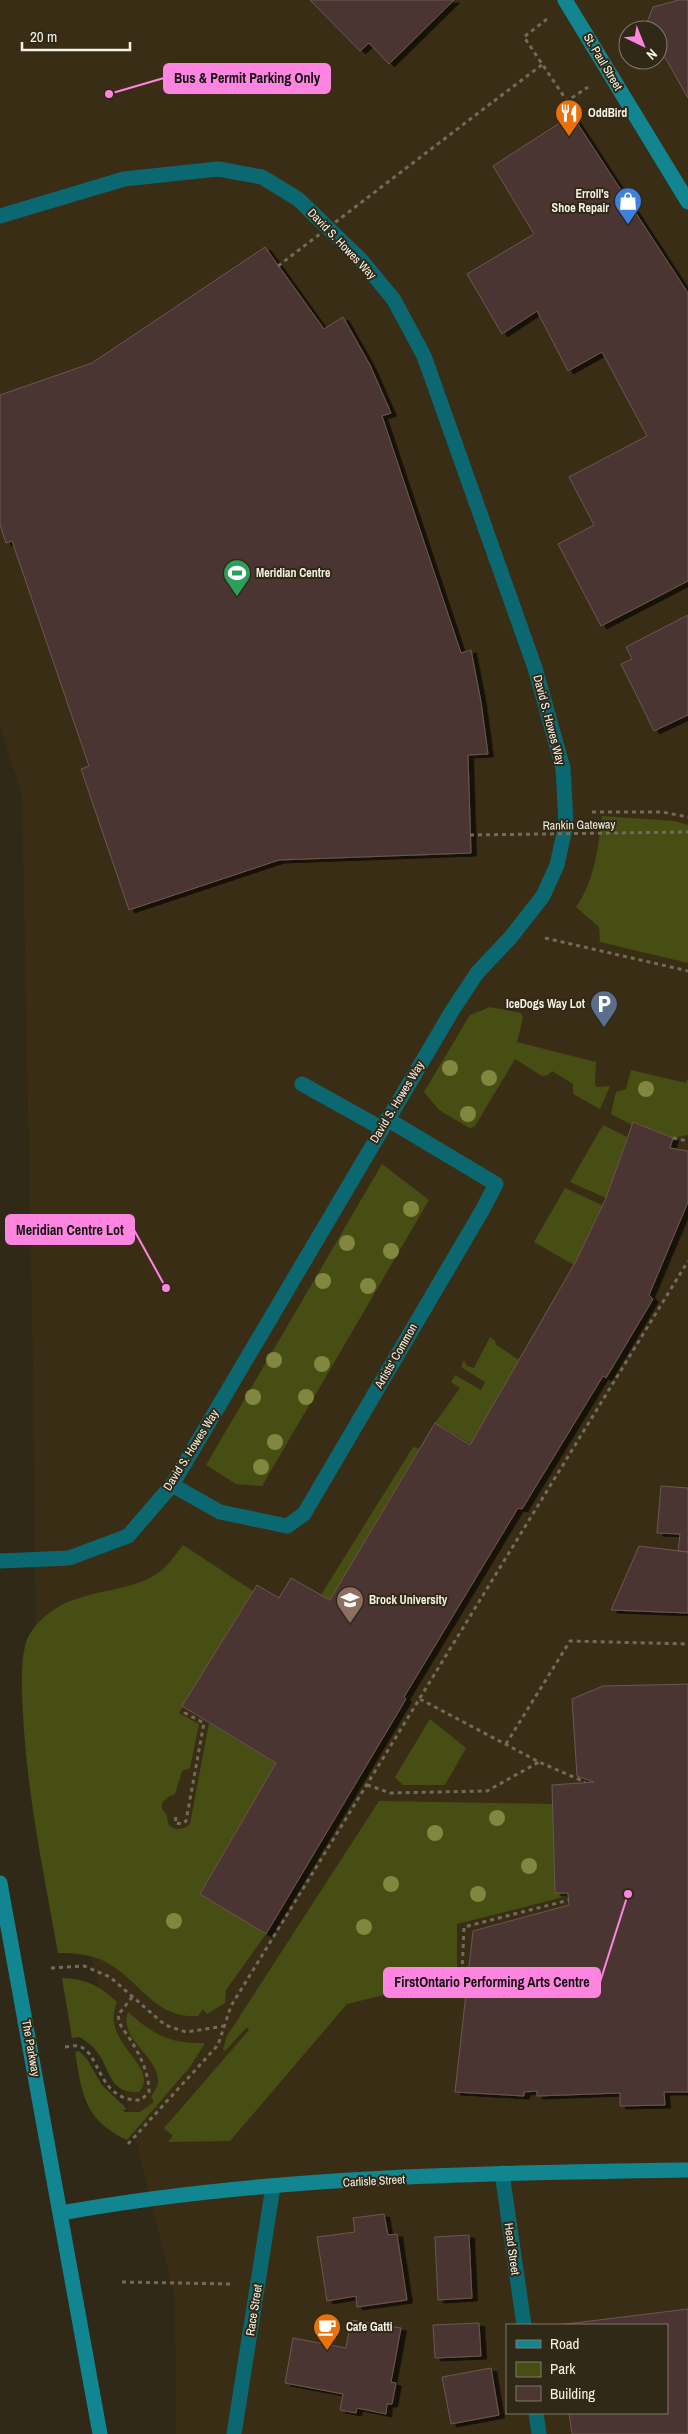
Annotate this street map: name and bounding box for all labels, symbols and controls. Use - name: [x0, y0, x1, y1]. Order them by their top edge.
- scale bar: [22, 20, 130, 52]
- north arrow: [618, 20, 668, 70]
- text: 20 m: [30, 26, 57, 47]
- street label: St. Paul Street: [580, 31, 626, 94]
- text: N: [643, 45, 661, 64]
- callout: Bus & Permit Parking Only: [164, 64, 330, 93]
- text: Bus & Permit Parking Only: [174, 69, 321, 87]
- restaurant icon: OddBird: [554, 98, 584, 137]
- place label: OddBird: [588, 105, 627, 121]
- place label: Erroll's Shoe Repair: [552, 186, 610, 216]
- shop icon: Erroll's Shoe Repair: [613, 186, 643, 225]
- street label: David S. Howes Way: [304, 205, 380, 283]
- sports icon: Meridian Centre: [222, 558, 252, 597]
- place label: Meridian Centre: [256, 565, 331, 581]
- street label: David S. Howes Way: [529, 673, 569, 767]
- street label: Rankin Gateway: [542, 816, 616, 834]
- parking icon: IceDogs Way Lot: [589, 989, 619, 1028]
- place label: IceDogs Way Lot: [506, 996, 586, 1012]
- street label: David S. Howes Way: [366, 1058, 428, 1146]
- callout: Meridian Centre Lot: [6, 1215, 134, 1244]
- text: Meridian Centre Lot: [16, 1221, 124, 1239]
- street label: Artists' Common: [370, 1321, 421, 1392]
- street label: David S. Howes Way: [160, 1406, 222, 1494]
- school or university icon: Brock University: [335, 1585, 365, 1624]
- place label: Brock University: [369, 1592, 448, 1608]
- callout: FirstOntario Performing Arts Centre: [384, 1968, 600, 1997]
- text: FirstOntario Performing Arts Centre: [394, 1973, 590, 1991]
- street label: The Parkway: [18, 2018, 44, 2078]
- street label: Carlisle Street: [342, 2171, 406, 2191]
- street label: Head Street: [500, 2222, 524, 2276]
- street label: Race Street: [242, 2283, 266, 2337]
- cafe icon: Cafe Gatti: [312, 2312, 342, 2351]
- place label: Cafe Gatti: [346, 2319, 393, 2335]
- legend: [506, 2324, 668, 2414]
- text: Road: [550, 2333, 579, 2354]
- text: Park: [550, 2358, 576, 2379]
- text: Building: [550, 2383, 595, 2404]

